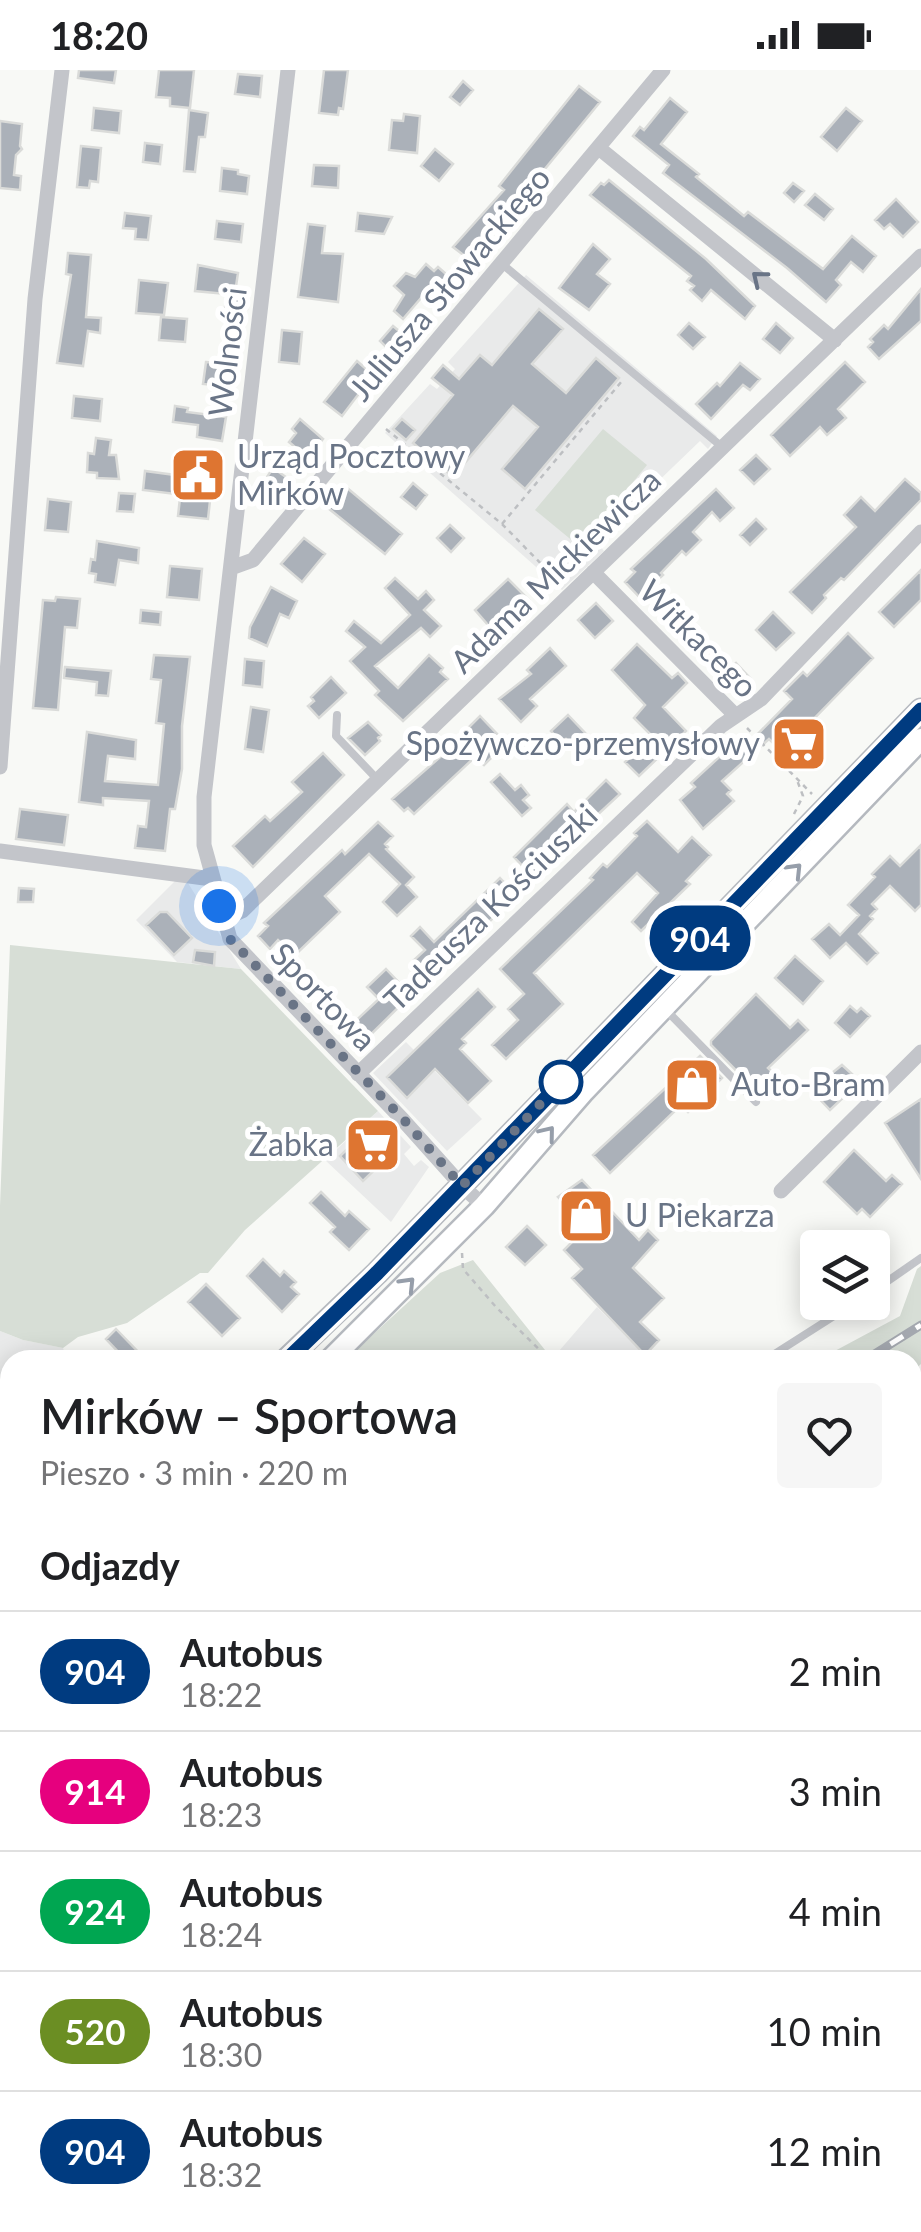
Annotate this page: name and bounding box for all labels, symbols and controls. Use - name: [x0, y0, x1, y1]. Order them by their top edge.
- text: 18:20: [50, 12, 148, 58]
- street label: Juliusza Słowackiego: [340, 158, 558, 408]
- one-way arrow: [753, 272, 771, 290]
- street label: Wolności: [199, 285, 254, 419]
- place label: Urząd Pocztowy Mirków: [237, 436, 466, 512]
- public building icon: Urząd Pocztowy Mirków: [168, 445, 228, 505]
- street label: Adama Mickiewicza: [442, 460, 668, 680]
- street label: Witkacego: [632, 571, 766, 705]
- supermarket icon: Spożywczo-przemysłowy: [769, 714, 829, 774]
- place label: Spożywczo-przemysłowy: [406, 723, 760, 762]
- street label: Tadeusza Kościuszki: [375, 795, 605, 1019]
- one-way arrow: [783, 864, 801, 882]
- your location: [194, 881, 244, 931]
- line badge: 904: [642, 906, 758, 970]
- text: 904: [670, 917, 730, 959]
- street label: Sportowa: [263, 934, 385, 1058]
- shop icon: Auto-Bram: [662, 1055, 722, 1115]
- unlabelled marker: [540, 1061, 582, 1103]
- place label: Auto-Bram: [731, 1064, 885, 1103]
- supermarket icon: Żabka: [343, 1115, 403, 1175]
- place label: Żabka: [249, 1124, 334, 1163]
- one-way arrow: [536, 1126, 554, 1144]
- shop icon: U Piekarza: [556, 1186, 616, 1246]
- place label: U Piekarza: [625, 1195, 775, 1234]
- map controls: [800, 1230, 890, 1320]
- button: layers: [800, 1230, 890, 1320]
- one-way arrow: [396, 1277, 414, 1295]
- button: heart: [777, 1383, 882, 1488]
- text: Mirków – Sportowa: [40, 1387, 458, 1444]
- text: Pieszo · 3 min · 220 m: [40, 1453, 348, 1492]
- text: Odjazdy: [40, 1542, 180, 1588]
- text: Autobus: [180, 1629, 323, 1675]
- text: 2 min: [789, 1648, 882, 1694]
- text: 904: [65, 1650, 125, 1692]
- text: 18:22: [180, 1675, 262, 1714]
- text: Autobus: [180, 1749, 323, 1795]
- text: 3 min: [789, 1768, 882, 1814]
- text: 914: [65, 1770, 125, 1812]
- text: 18:23: [180, 1795, 262, 1834]
- text: Autobus: [180, 1869, 323, 1915]
- text: 4 min: [789, 1888, 882, 1934]
- text: 924: [65, 1890, 125, 1932]
- text: 18:24: [180, 1915, 262, 1954]
- text: Autobus: [180, 1989, 323, 2035]
- text: 10 min: [767, 2008, 882, 2054]
- text: 520: [65, 2010, 125, 2052]
- text: 18:30: [180, 2035, 262, 2074]
- text: Autobus: [180, 2109, 323, 2155]
- text: 12 min: [767, 2128, 882, 2174]
- text: 904: [65, 2130, 125, 2172]
- text: 18:32: [180, 2155, 262, 2194]

